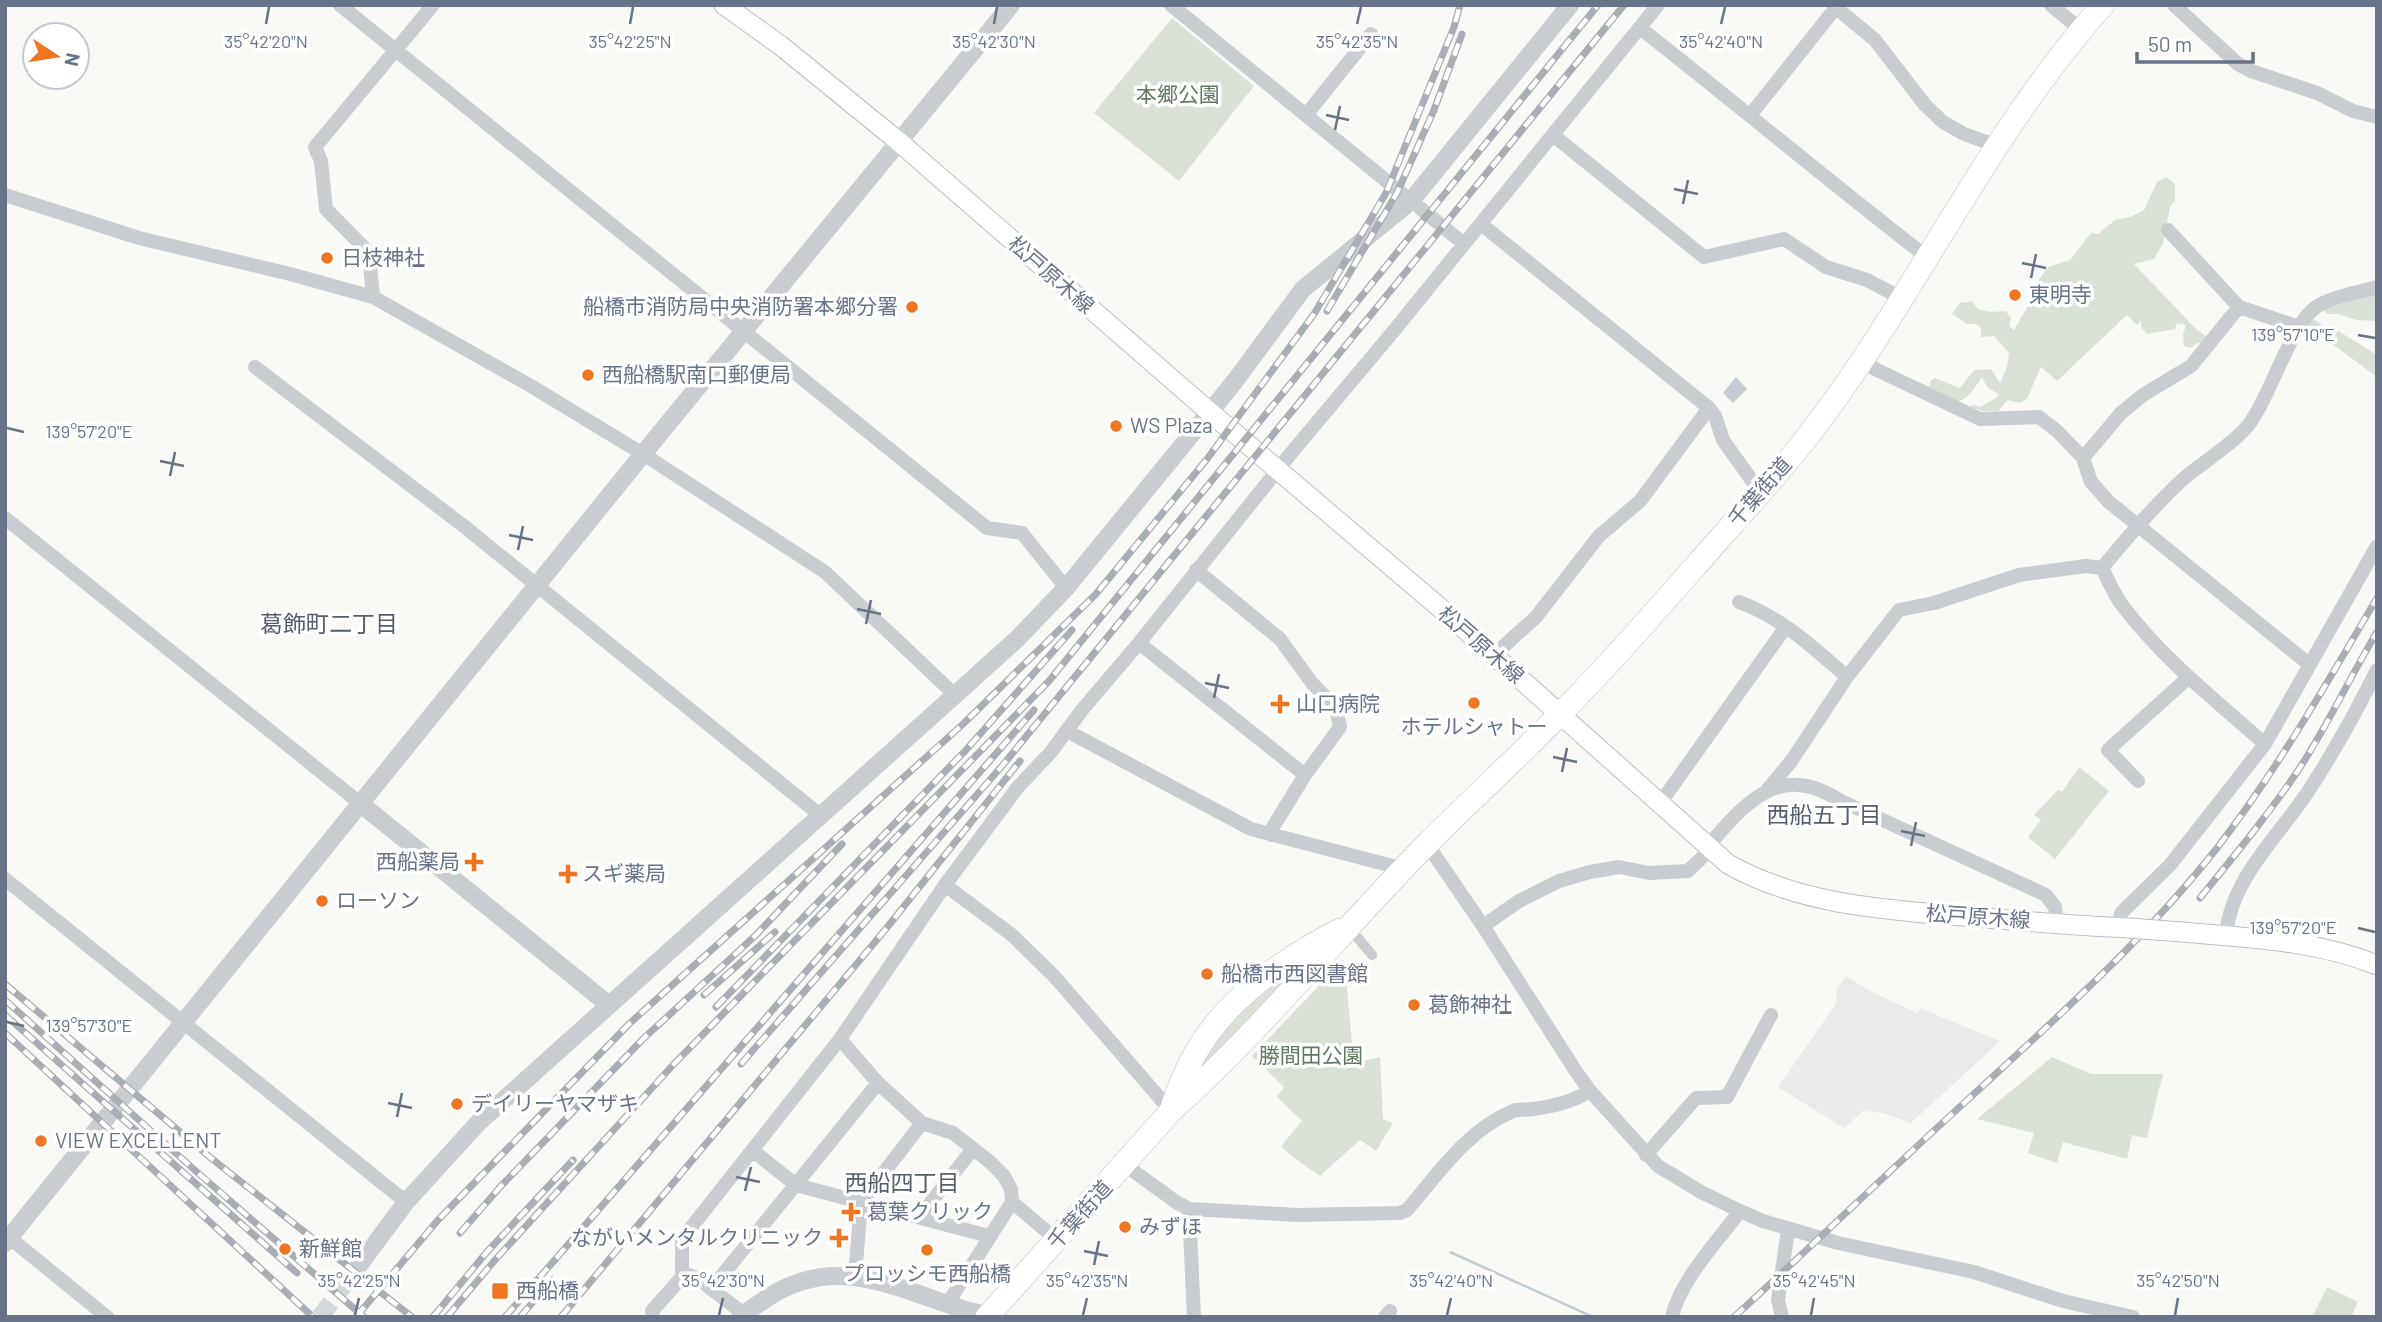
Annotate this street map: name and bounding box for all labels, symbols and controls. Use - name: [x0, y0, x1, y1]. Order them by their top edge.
- north arrow: [21, 21, 91, 91]
- scale bar: [2137, 21, 2252, 65]
- text: 35°42'20"N: [224, 30, 308, 52]
- text: 35°42'25"N: [588, 30, 672, 52]
- text: 35°42'30"N: [952, 30, 1036, 52]
- text: 35°42'35"N: [1316, 30, 1398, 52]
- text: 35°42'40"N: [1679, 30, 1763, 52]
- text: 50 m: [2148, 31, 2192, 56]
- text: N: [61, 51, 86, 68]
- park label: 本郷公園: [1136, 81, 1220, 106]
- street label: 松戸原木線: [1004, 230, 1100, 318]
- place label: 日枝神社: [341, 244, 425, 269]
- marker: 日枝神社: [319, 250, 335, 266]
- place label: 東明寺: [2029, 281, 2092, 306]
- marker: 東明寺: [2007, 287, 2023, 303]
- place label: 船橋市消防局中央消防署本郷分署: [583, 293, 898, 318]
- marker: 船橋市消防局中央消防署本郷分署: [904, 299, 920, 315]
- text: 139°57'10"E: [2251, 323, 2335, 345]
- place label: 西船橋駅南口郵便局: [602, 361, 791, 386]
- marker: 西船橋駅南口郵便局: [580, 367, 596, 383]
- place label: WS Plaza: [1130, 412, 1213, 437]
- marker: WS Plaza: [1108, 418, 1124, 434]
- text: 139°57'20"E: [45, 420, 133, 442]
- street label: 千葉街道: [1722, 451, 1796, 531]
- street label: 松戸原木線: [1434, 600, 1530, 688]
- district label: 葛飾町二丁目: [260, 609, 398, 637]
- place label: 山口病院: [1296, 690, 1380, 715]
- marker: 山口病院: [1270, 694, 1290, 714]
- marker: ホテルシャトー: [1466, 695, 1482, 711]
- place label: ホテルシャトー: [1401, 713, 1548, 738]
- district label: 西船五丁目: [1767, 800, 1882, 828]
- place label: 西船薬局: [376, 848, 460, 873]
- marker: 西船薬局: [466, 854, 482, 870]
- place label: スギ薬局: [582, 860, 666, 885]
- marker: スギ薬局: [560, 866, 576, 882]
- place label: ローソン: [336, 887, 420, 912]
- marker: ローソン: [314, 893, 330, 909]
- street label: 松戸原木線: [1925, 899, 2031, 932]
- text: 139°57'20"E: [2249, 916, 2337, 938]
- place label: 船橋市西図書館: [1221, 960, 1368, 985]
- marker: 船橋市西図書館: [1199, 966, 1215, 982]
- place label: 葛飾神社: [1428, 991, 1512, 1016]
- marker: 葛飾神社: [1406, 997, 1422, 1013]
- text: 139°57'30"E: [45, 1014, 133, 1036]
- park label: 勝間田公園: [1259, 1042, 1364, 1067]
- place label: デイリーヤマザキ: [471, 1090, 639, 1115]
- marker: デイリーヤマザキ: [449, 1096, 465, 1112]
- place label: VIEW EXCELLENT: [55, 1127, 221, 1152]
- marker: VIEW EXCELLENT: [33, 1133, 49, 1149]
- district label: 西船四丁目: [845, 1168, 960, 1196]
- street label: 千葉街道: [1041, 1174, 1116, 1254]
- place label: 葛葉クリック: [867, 1198, 993, 1223]
- marker: 葛葉クリック: [841, 1202, 861, 1222]
- place label: みずほ: [1139, 1213, 1202, 1238]
- marker: みずほ: [1117, 1219, 1133, 1235]
- place label: ながいメンタルクリニック: [571, 1224, 823, 1249]
- marker: ながいメンタルクリニック: [829, 1228, 849, 1248]
- place label: 新鮮館: [299, 1235, 362, 1260]
- marker: 新鮮館: [277, 1241, 293, 1257]
- marker: プロッシモ西船橋: [919, 1242, 935, 1258]
- place label: プロッシモ西船橋: [843, 1260, 1011, 1285]
- text: 35°42'25"N: [317, 1269, 401, 1291]
- text: 35°42'30"N: [681, 1269, 765, 1291]
- text: 35°42'35"N: [1046, 1269, 1128, 1291]
- text: 35°42'40"N: [1409, 1269, 1493, 1291]
- text: 35°42'45"N: [1772, 1269, 1856, 1291]
- text: 35°42'50"N: [2136, 1269, 2220, 1291]
- place label: 西船橋: [516, 1277, 579, 1302]
- marker: 西船橋: [490, 1281, 510, 1301]

